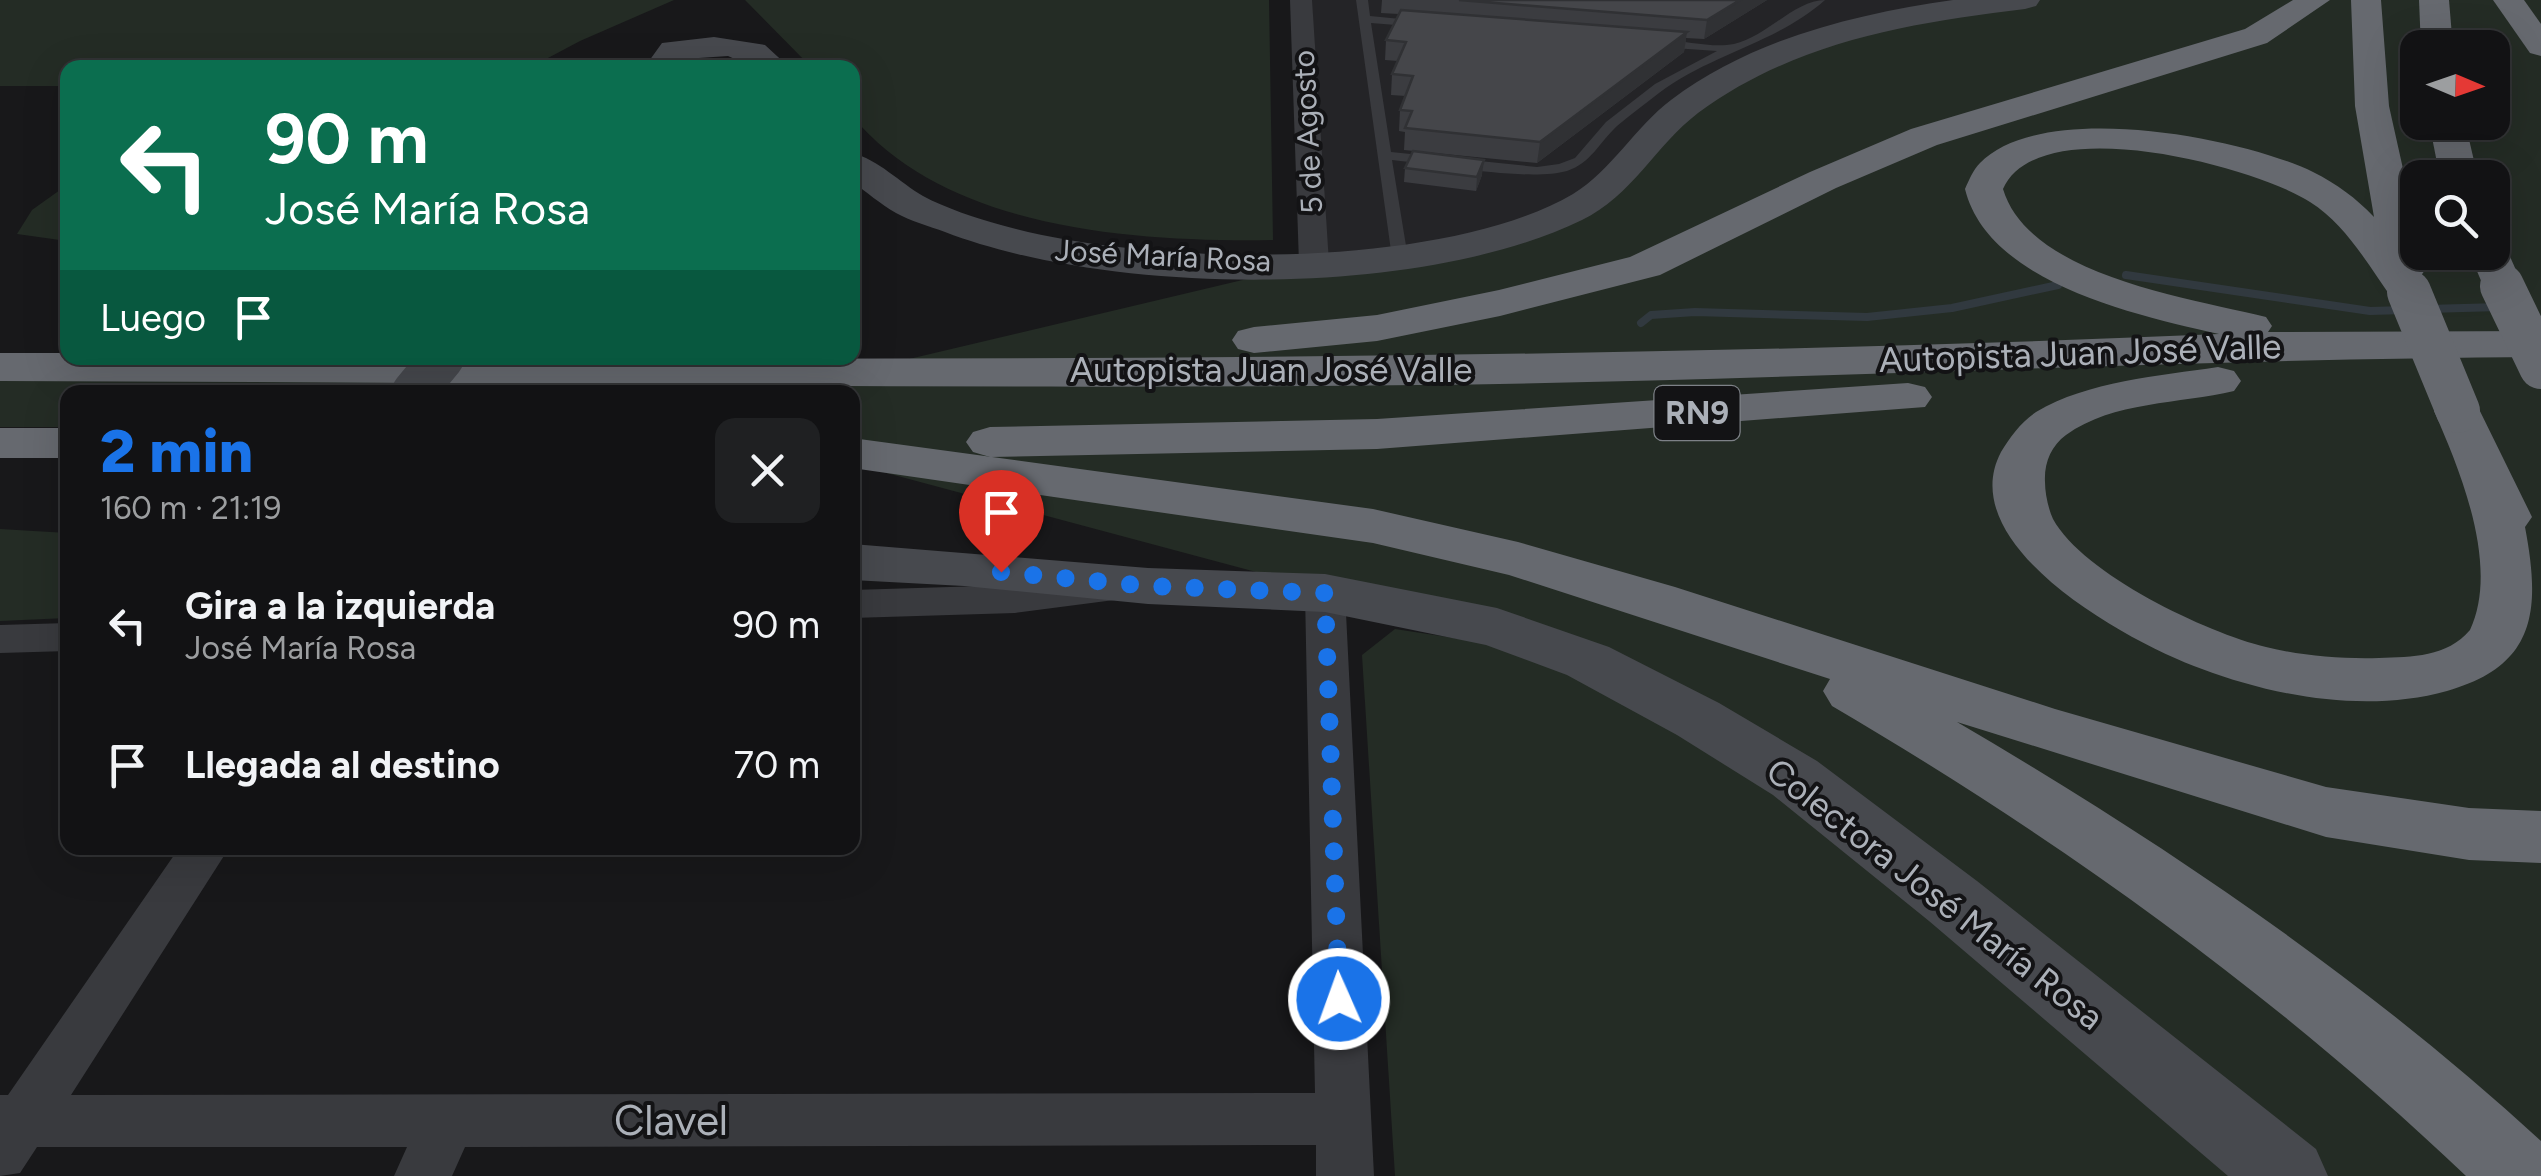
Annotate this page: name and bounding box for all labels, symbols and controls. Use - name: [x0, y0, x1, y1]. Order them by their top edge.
- north arrow: [2400, 30, 2510, 140]
- map controls: [2400, 30, 2510, 270]
- street label: 5 de Agosto: [1285, 49, 1330, 215]
- text: 90 m: [265, 96, 429, 181]
- icon: left: [100, 100, 230, 230]
- button: search: [2400, 160, 2510, 270]
- text: José María Rosa: [265, 181, 590, 235]
- street label: José María Rosa: [1054, 231, 1272, 280]
- icon: arrive: [226, 290, 281, 345]
- text: Luego: [100, 295, 206, 341]
- street label: Autopista Juan José Valle: [1878, 325, 2282, 381]
- street label: Autopista Juan José Valle: [1070, 349, 1472, 391]
- road number: RN9: [1654, 386, 1740, 440]
- text: 2 min: [100, 415, 253, 487]
- button: close: [715, 418, 820, 523]
- pin: [959, 470, 1044, 573]
- icon: arrive: [974, 485, 1029, 540]
- text: 160 m · 21:19: [100, 489, 281, 527]
- text: Gira a la izquierda: [185, 583, 495, 629]
- icon: left: [100, 598, 155, 653]
- text: 90 m: [732, 602, 820, 648]
- text: José María Rosa: [185, 629, 416, 667]
- icon: arrive: [100, 738, 155, 793]
- text: Llegada al destino: [185, 742, 500, 788]
- text: 70 m: [734, 742, 820, 788]
- street label: Colectora José María Rosa: [1758, 749, 2112, 1039]
- position arrow: [1287, 947, 1391, 1051]
- street label: Clavel: [614, 1095, 728, 1146]

